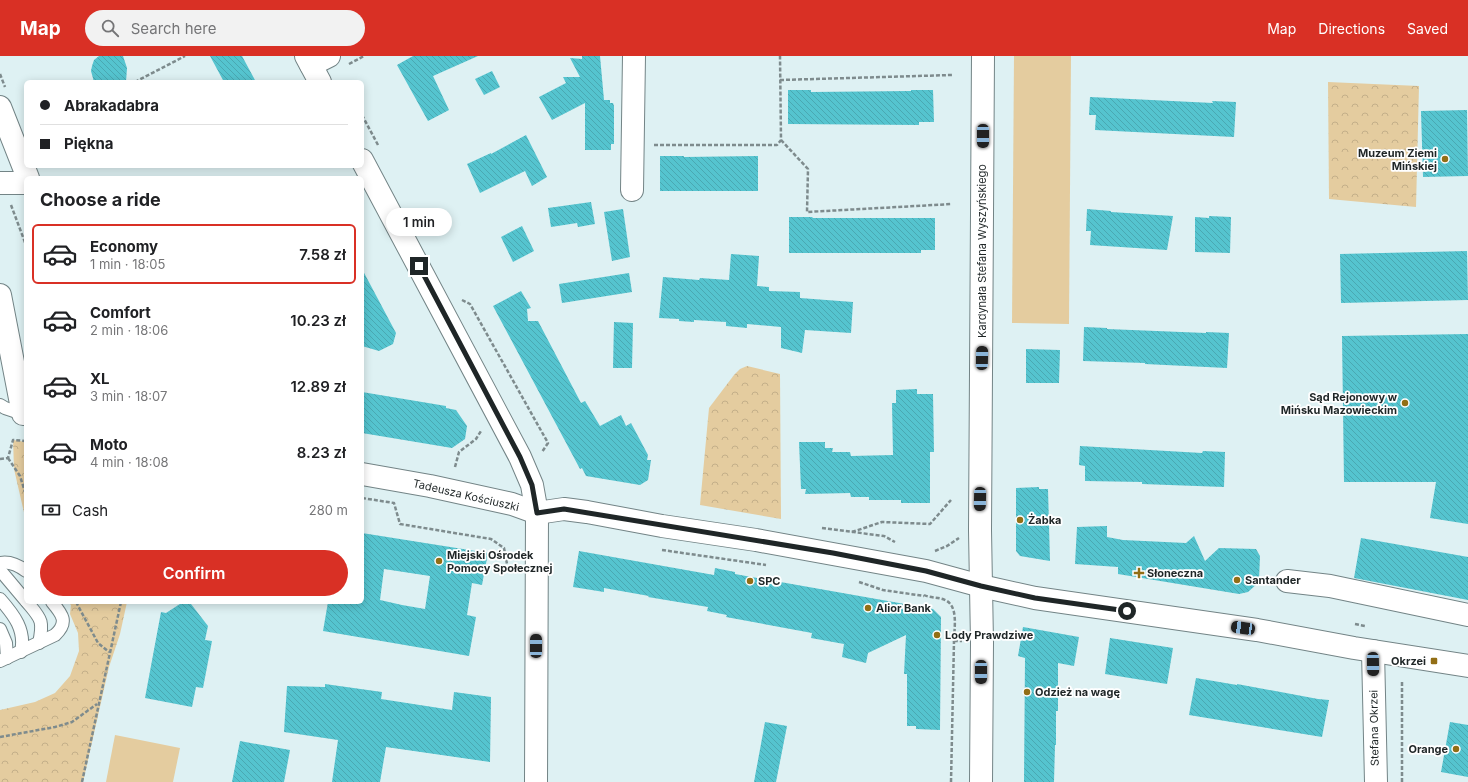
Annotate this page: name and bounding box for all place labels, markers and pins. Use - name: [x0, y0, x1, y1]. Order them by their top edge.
- place label: Muzeum Ziemi Mińskiej: [1358, 146, 1437, 173]
- marker: Muzeum Ziemi Mińskiej: [1440, 154, 1450, 164]
- place label: Sąd Rejonowy w Mińsku Mazowieckim: [1281, 390, 1398, 417]
- marker: Sąd Rejonowy w Mińsku Mazowieckim: [1400, 398, 1410, 408]
- place label: Żabka: [1028, 513, 1061, 527]
- marker: Żabka: [1015, 515, 1025, 525]
- place label: Miejski Ośrodek Pomocy Społecznej: [447, 548, 552, 575]
- marker: Miejski Ośrodek Pomocy Społecznej: [434, 556, 444, 566]
- place label: Słoneczna: [1147, 566, 1203, 580]
- marker: Słoneczna: [1134, 568, 1144, 578]
- place label: Santander: [1245, 573, 1301, 587]
- place label: SPC: [758, 574, 780, 588]
- marker: Santander: [1232, 575, 1242, 585]
- marker: SPC: [745, 576, 755, 586]
- place label: Alior Bank: [876, 601, 932, 615]
- marker: Alior Bank: [863, 603, 873, 613]
- place label: Lody Prawdziwe: [945, 628, 1034, 642]
- marker: Lody Prawdziwe: [932, 630, 942, 640]
- place label: Okrzei: [1391, 654, 1426, 668]
- marker: Okrzei: [1429, 656, 1439, 666]
- place label: Odzież na wagę: [1035, 685, 1120, 699]
- marker: Odzież na wagę: [1022, 687, 1032, 697]
- place label: Orange: [1408, 742, 1448, 756]
- marker: Orange: [1451, 744, 1461, 754]

